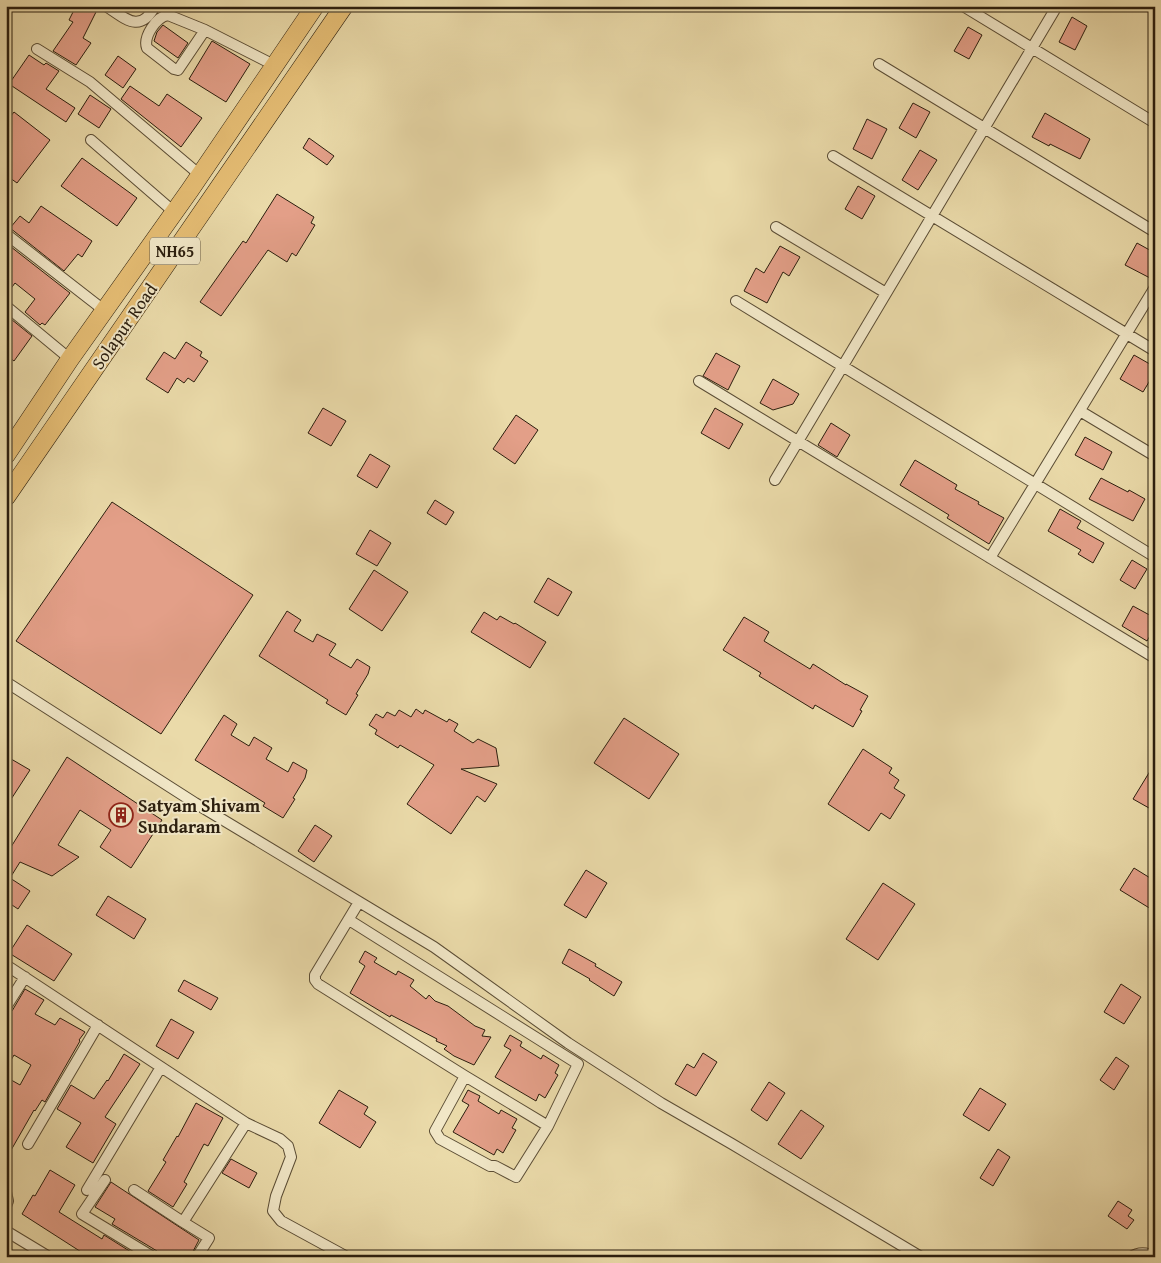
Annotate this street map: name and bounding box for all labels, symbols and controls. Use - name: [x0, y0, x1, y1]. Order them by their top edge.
- road number: NH65: [150, 238, 200, 264]
- street label: Solapur Road: [84, 277, 164, 375]
- place label: Satyam Shivam Sundaram: [138, 792, 261, 840]
- building icon: Satyam Shivam Sundaram: [108, 802, 134, 828]

